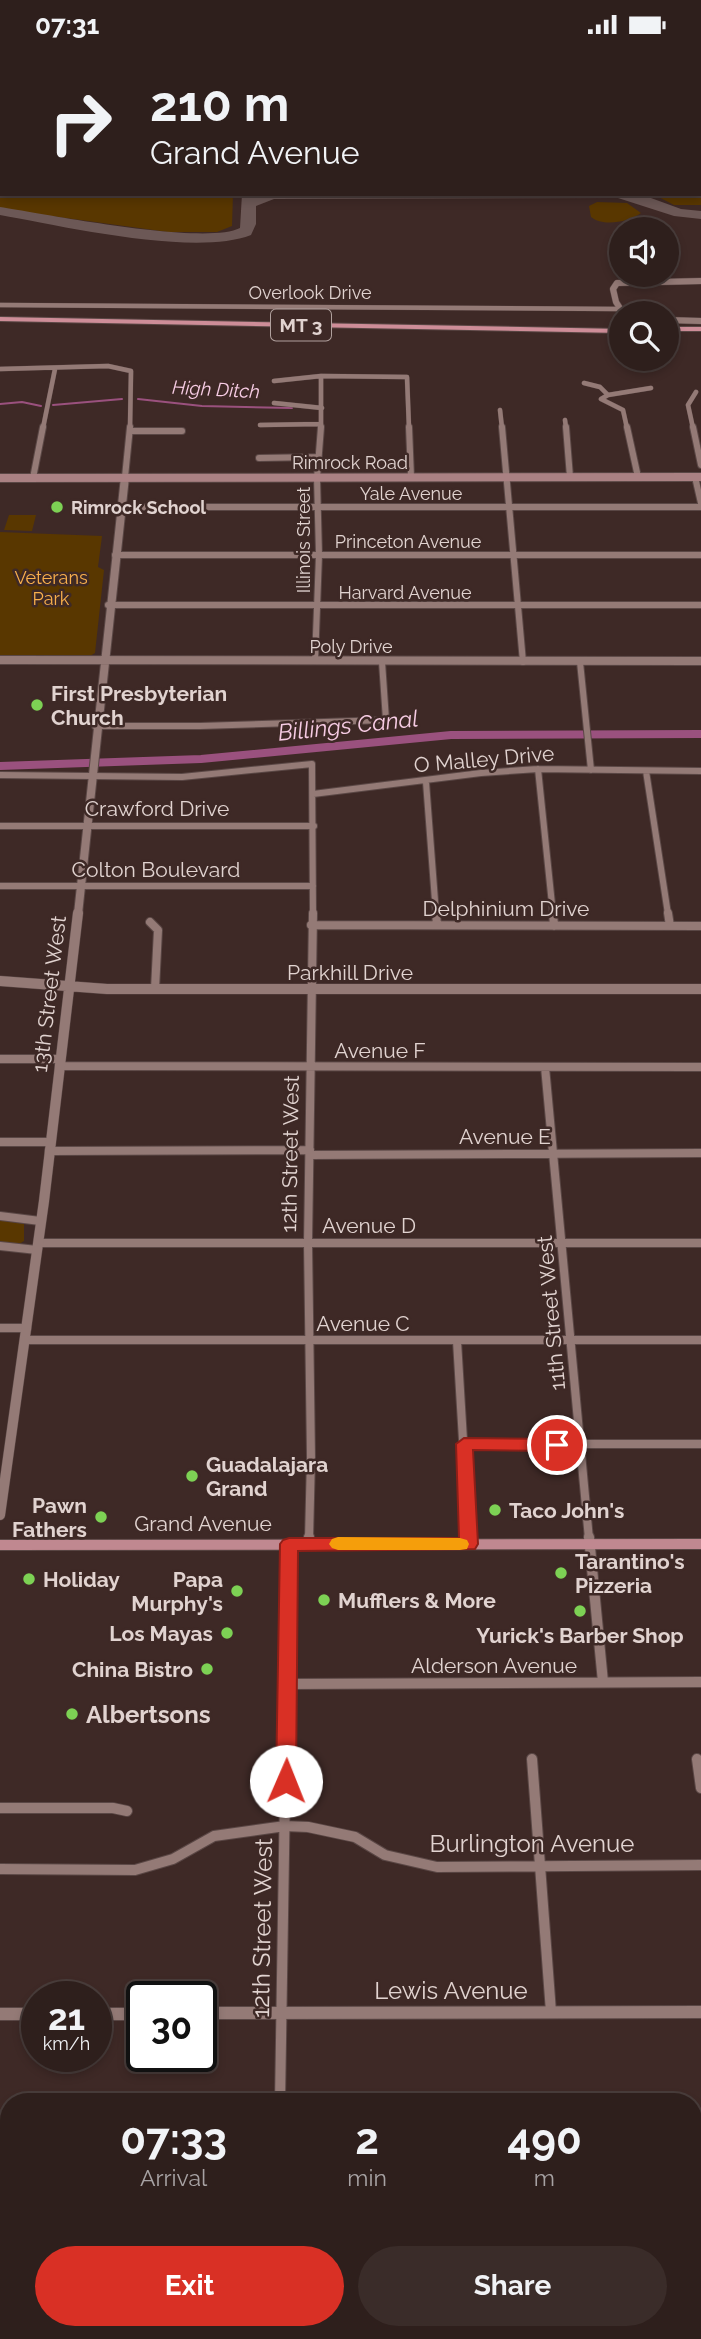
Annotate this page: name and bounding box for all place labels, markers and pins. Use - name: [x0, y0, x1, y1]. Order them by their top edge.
- place label: Rimrock School: [71, 497, 206, 518]
- marker: Rimrock School: [49, 499, 65, 515]
- place label: First Presbyterian Church: [51, 681, 227, 730]
- marker: First Presbyterian Church: [29, 697, 45, 713]
- pin: [527, 1415, 587, 1475]
- place label: Guadalajara Grand: [206, 1452, 328, 1501]
- marker: Guadalajara Grand: [184, 1468, 200, 1484]
- place label: Pawn Fathers: [12, 1493, 87, 1542]
- place label: Taco John's: [509, 1498, 624, 1523]
- marker: Taco John's: [487, 1502, 503, 1518]
- marker: Pawn Fathers: [93, 1509, 109, 1525]
- place label: Tarantino's Pizzeria: [575, 1549, 685, 1598]
- marker: Tarantino's Pizzeria: [553, 1565, 569, 1581]
- place label: Holiday: [43, 1567, 120, 1592]
- place label: Papa Murphy's: [131, 1567, 223, 1616]
- marker: Holiday: [21, 1571, 37, 1587]
- marker: Papa Murphy's: [229, 1583, 245, 1599]
- place label: Mufflers & More: [338, 1588, 496, 1613]
- marker: Mufflers & More: [316, 1592, 332, 1608]
- marker: Yurick's Barber Shop: [572, 1603, 588, 1619]
- place label: Los Mayas: [109, 1621, 213, 1646]
- place label: Yurick's Barber Shop: [476, 1623, 684, 1648]
- marker: Los Mayas: [219, 1625, 235, 1641]
- place label: China Bistro: [72, 1657, 193, 1682]
- marker: China Bistro: [199, 1661, 215, 1677]
- place label: Albertsons: [86, 1700, 211, 1729]
- marker: Albertsons: [64, 1706, 80, 1722]

